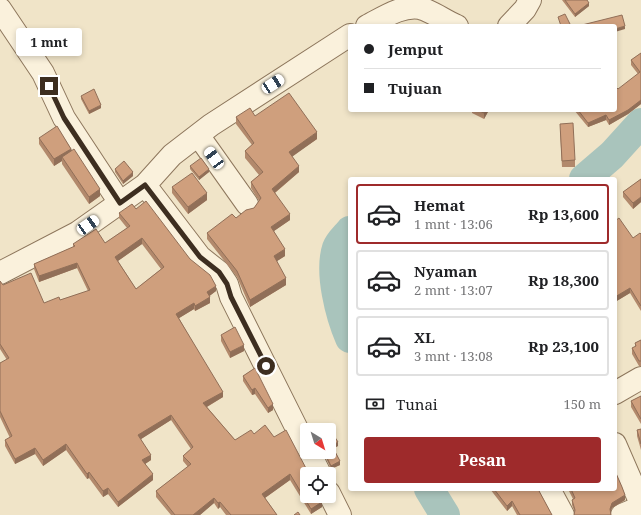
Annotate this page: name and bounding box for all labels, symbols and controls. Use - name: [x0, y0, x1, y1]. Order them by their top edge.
- callout: 1 mnt: [16, 28, 82, 56]
- text: 1 mnt: [30, 33, 68, 51]
- text: Jemput: [388, 39, 443, 59]
- car: [260, 72, 286, 96]
- route end: [40, 77, 58, 95]
- text: Tujuan: [388, 78, 442, 98]
- car: [202, 145, 226, 171]
- text: Hemat: [414, 195, 465, 215]
- icon: car: [366, 196, 402, 232]
- text: Rp 13,600: [528, 204, 599, 224]
- car: [75, 213, 101, 237]
- text: 1 mnt · 13:06: [414, 215, 493, 233]
- text: Nyaman: [414, 261, 477, 281]
- icon: car: [366, 262, 402, 298]
- text: Rp 18,300: [528, 270, 599, 290]
- text: 2 mnt · 13:07: [414, 281, 493, 299]
- text: XL: [414, 327, 435, 347]
- icon: car: [366, 328, 402, 364]
- text: Rp 23,100: [528, 336, 599, 356]
- text: 3 mnt · 13:08: [414, 347, 493, 365]
- route start: [257, 357, 275, 375]
- icon: cash: [364, 393, 386, 415]
- text: Tunai: [396, 394, 438, 414]
- text: 150 m: [564, 395, 601, 413]
- north arrow: [300, 423, 336, 459]
- map controls: [300, 423, 336, 503]
- button: Pesan: [364, 437, 601, 483]
- button: locate: [300, 467, 336, 503]

